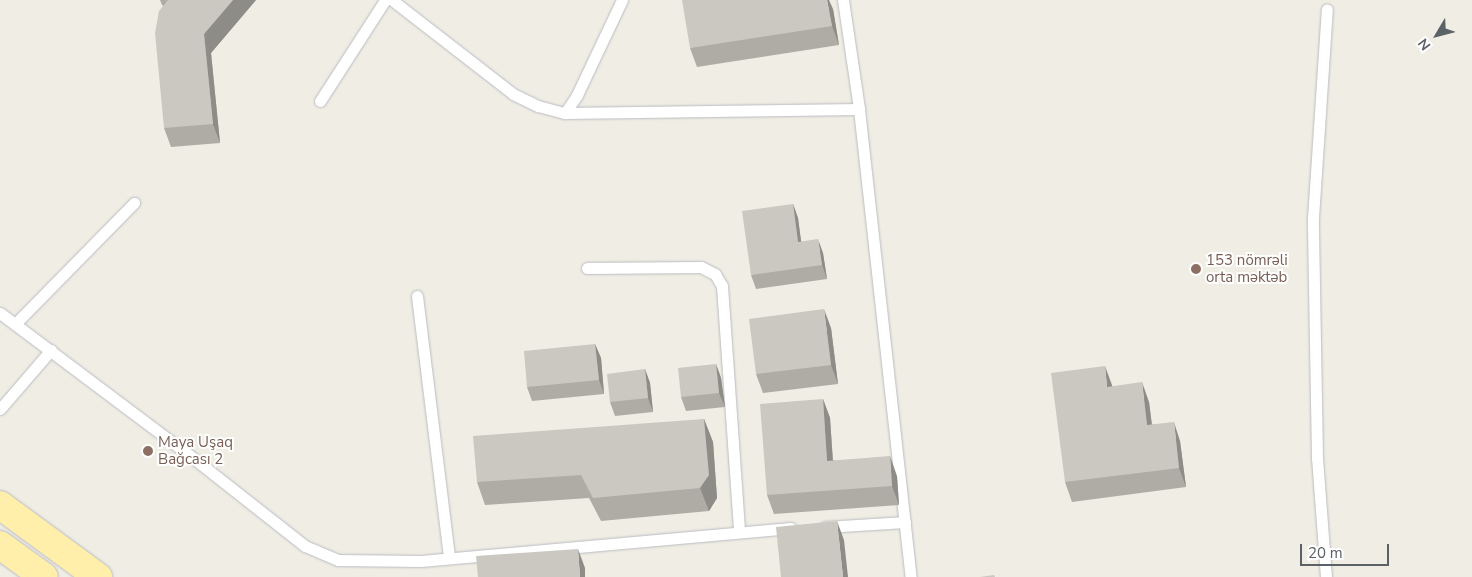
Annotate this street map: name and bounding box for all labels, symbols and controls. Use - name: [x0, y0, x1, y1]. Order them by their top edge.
- north arrow: [1412, 10, 1462, 60]
- text: N: [1414, 34, 1435, 54]
- place label: 153 nömrəli orta məktəb: [1206, 251, 1288, 286]
- marker: 153 nömrəli orta məktəb: [1190, 263, 1202, 275]
- place label: Maya Uşaq Bağcası 2: [158, 433, 233, 468]
- marker: Maya Uşaq Bağcası 2: [142, 445, 154, 457]
- scale bar: [1302, 534, 1391, 566]
- text: 20 m: [1308, 543, 1343, 563]

